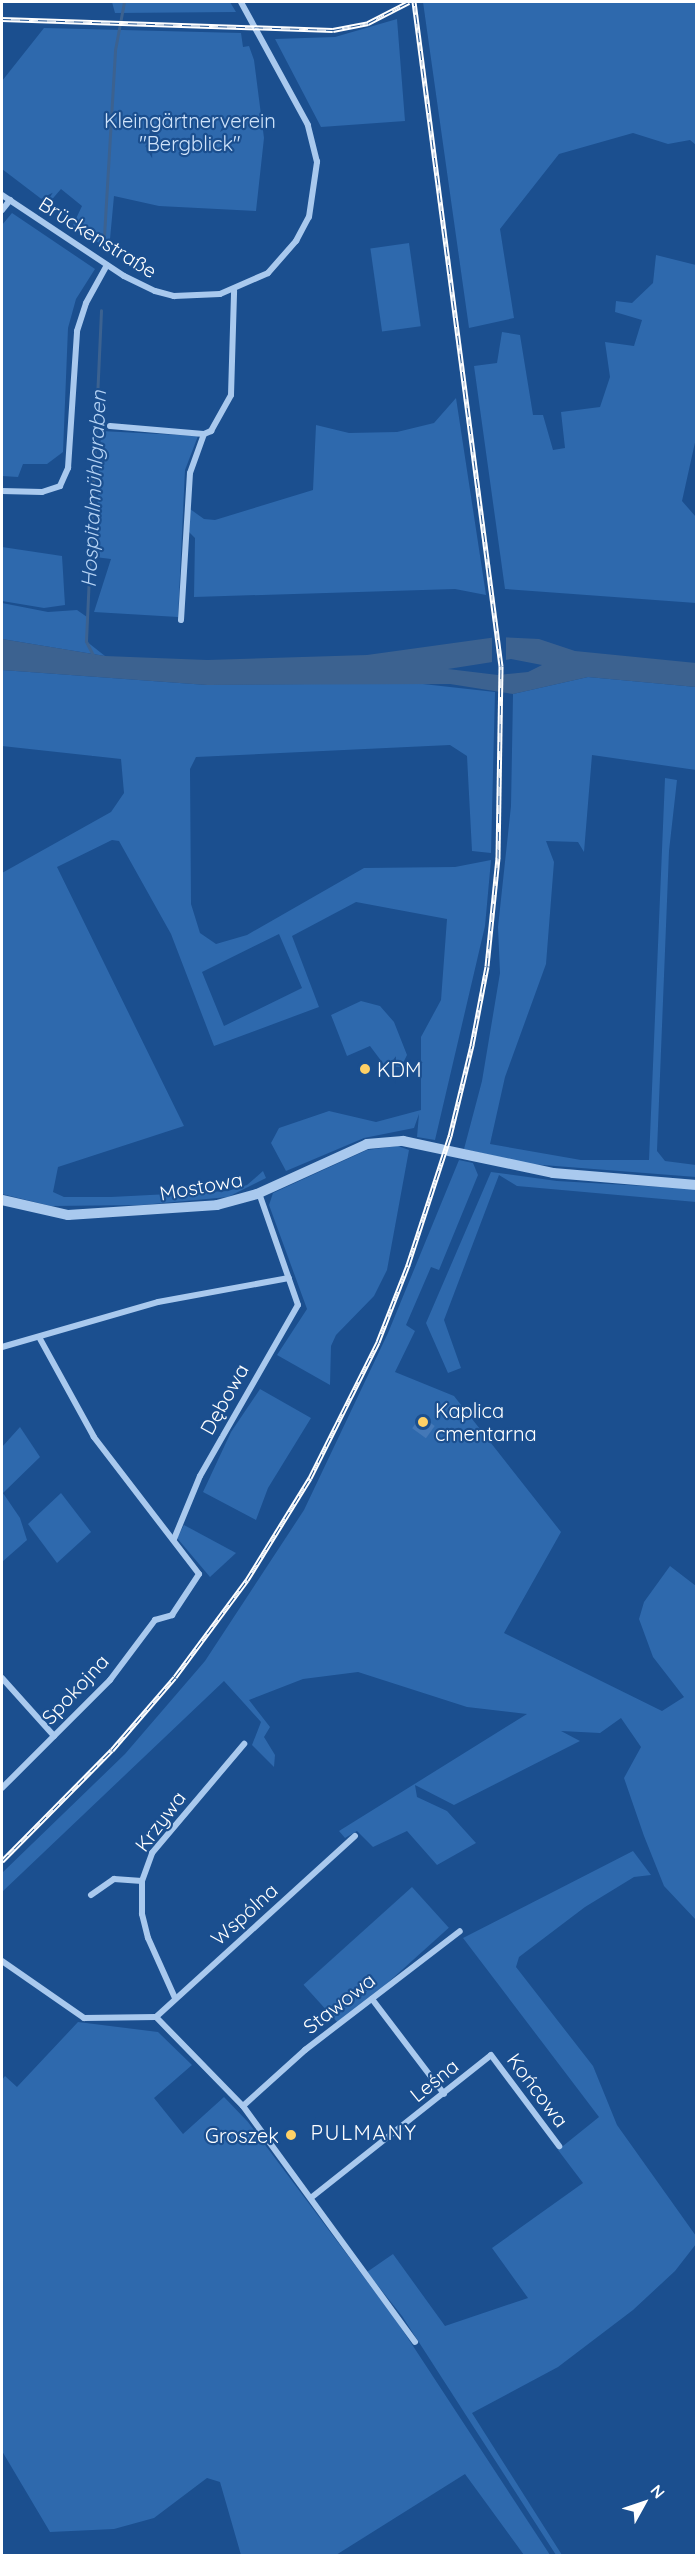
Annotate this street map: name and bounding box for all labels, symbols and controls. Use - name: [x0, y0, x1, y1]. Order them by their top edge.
- park label: Kleingärtnerverein "Bergblick": [104, 109, 276, 156]
- street label: Brückenstraße: [35, 191, 161, 283]
- water label: Hospitalmühlgraben: [75, 390, 111, 588]
- place label: KDM: [377, 1057, 421, 1081]
- marker: KDM: [358, 1062, 372, 1076]
- street label: Mostowa: [158, 1167, 244, 1205]
- street label: Dębowa: [195, 1359, 253, 1439]
- place label: Kaplica cmentarna: [435, 1398, 537, 1445]
- marker: Kaplica cmentarna: [416, 1415, 430, 1429]
- street label: Spokojna: [37, 1649, 113, 1729]
- street label: Krzywa: [130, 1786, 190, 1856]
- street label: Wspólna: [206, 1878, 282, 1950]
- street label: Stawowa: [298, 1968, 380, 2038]
- street label: Końcowa: [502, 2048, 574, 2132]
- street label: Leśna: [405, 2053, 463, 2107]
- district label: PULMANY: [310, 2119, 418, 2145]
- place label: Groszek: [205, 2123, 279, 2147]
- marker: Groszek: [284, 2128, 298, 2142]
- north arrow: [614, 2473, 674, 2533]
- text: N: [646, 2480, 669, 2502]

